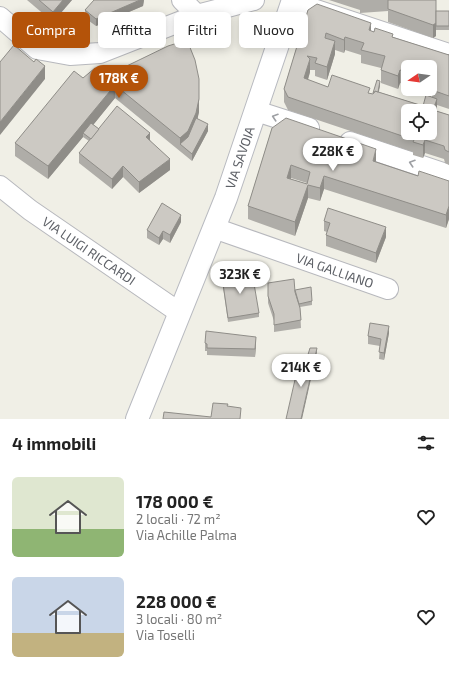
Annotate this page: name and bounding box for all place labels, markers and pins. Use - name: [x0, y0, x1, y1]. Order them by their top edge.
- pin: 178K €: [86, 65, 152, 99]
- pin: 228K €: [300, 138, 366, 172]
- pin: 323K €: [207, 261, 273, 295]
- pin: 214K €: [268, 354, 334, 388]

